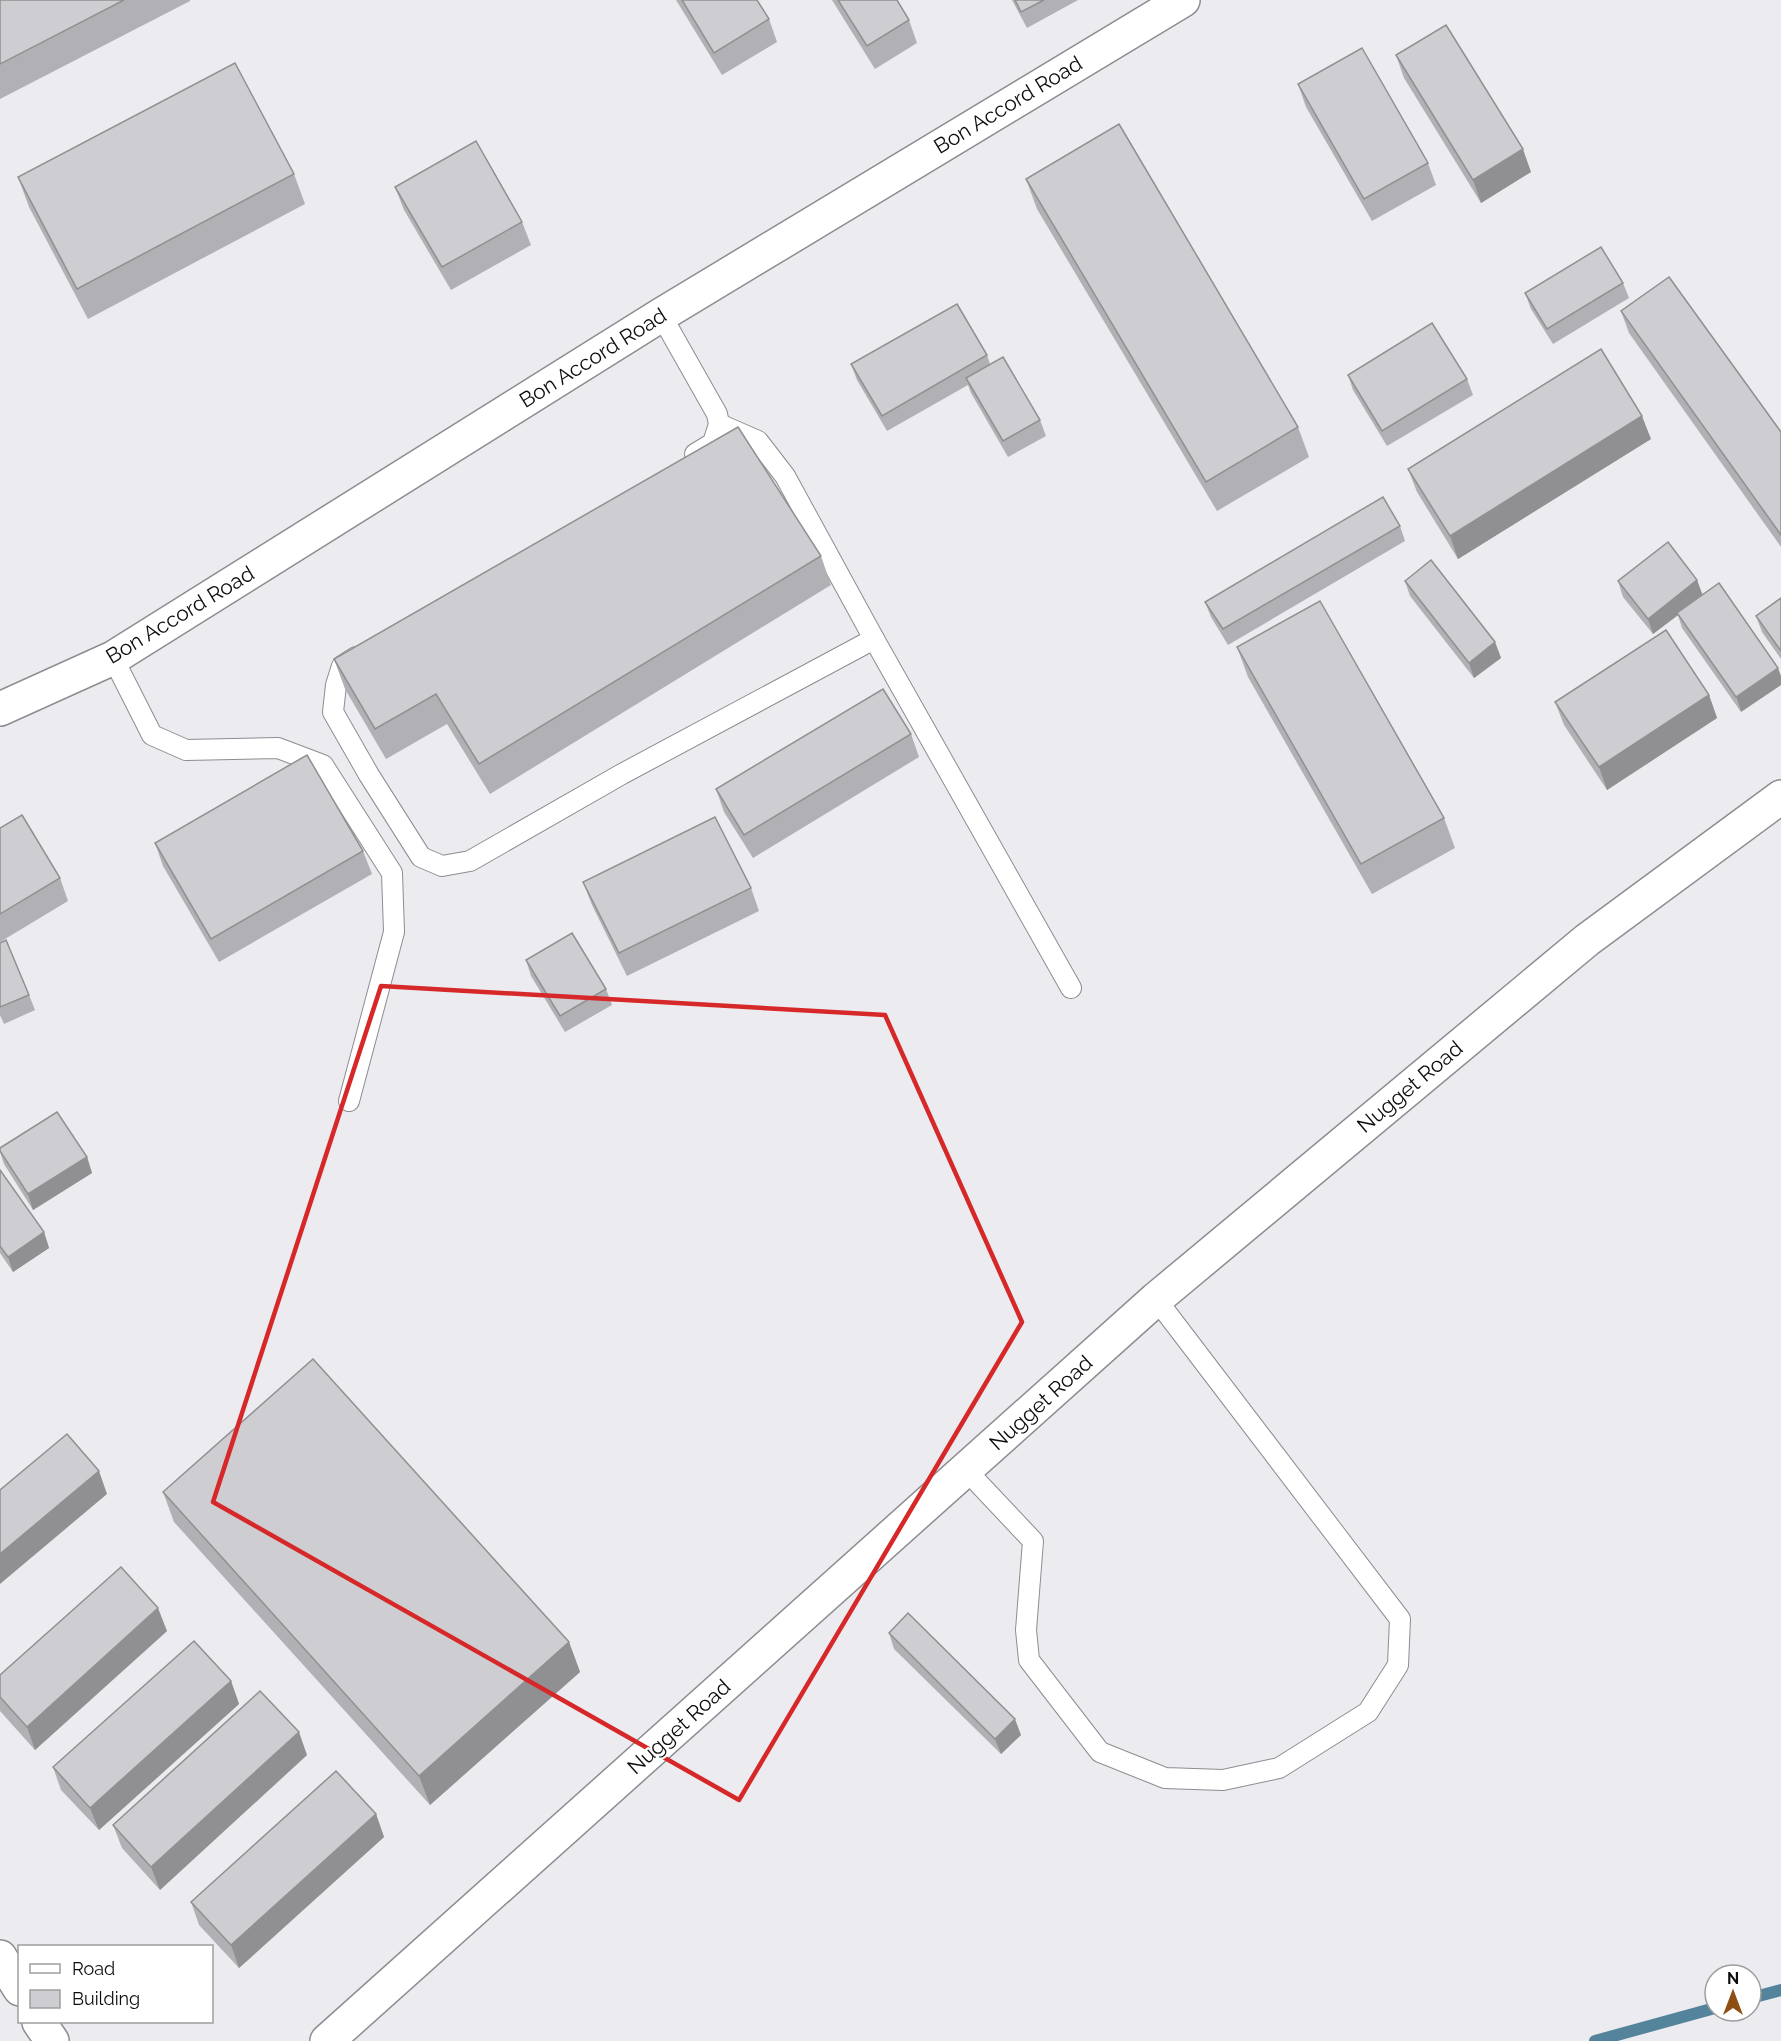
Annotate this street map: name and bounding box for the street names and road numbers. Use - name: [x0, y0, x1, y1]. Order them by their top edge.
- street label: Bon Accord Road: [929, 50, 1086, 159]
- street label: Bon Accord Road: [515, 302, 671, 413]
- street label: Bon Accord Road: [101, 560, 258, 669]
- street label: Nugget Road: [1352, 1035, 1467, 1138]
- street label: Nugget Road: [984, 1350, 1097, 1455]
- street label: Nugget Road: [622, 1674, 735, 1779]

